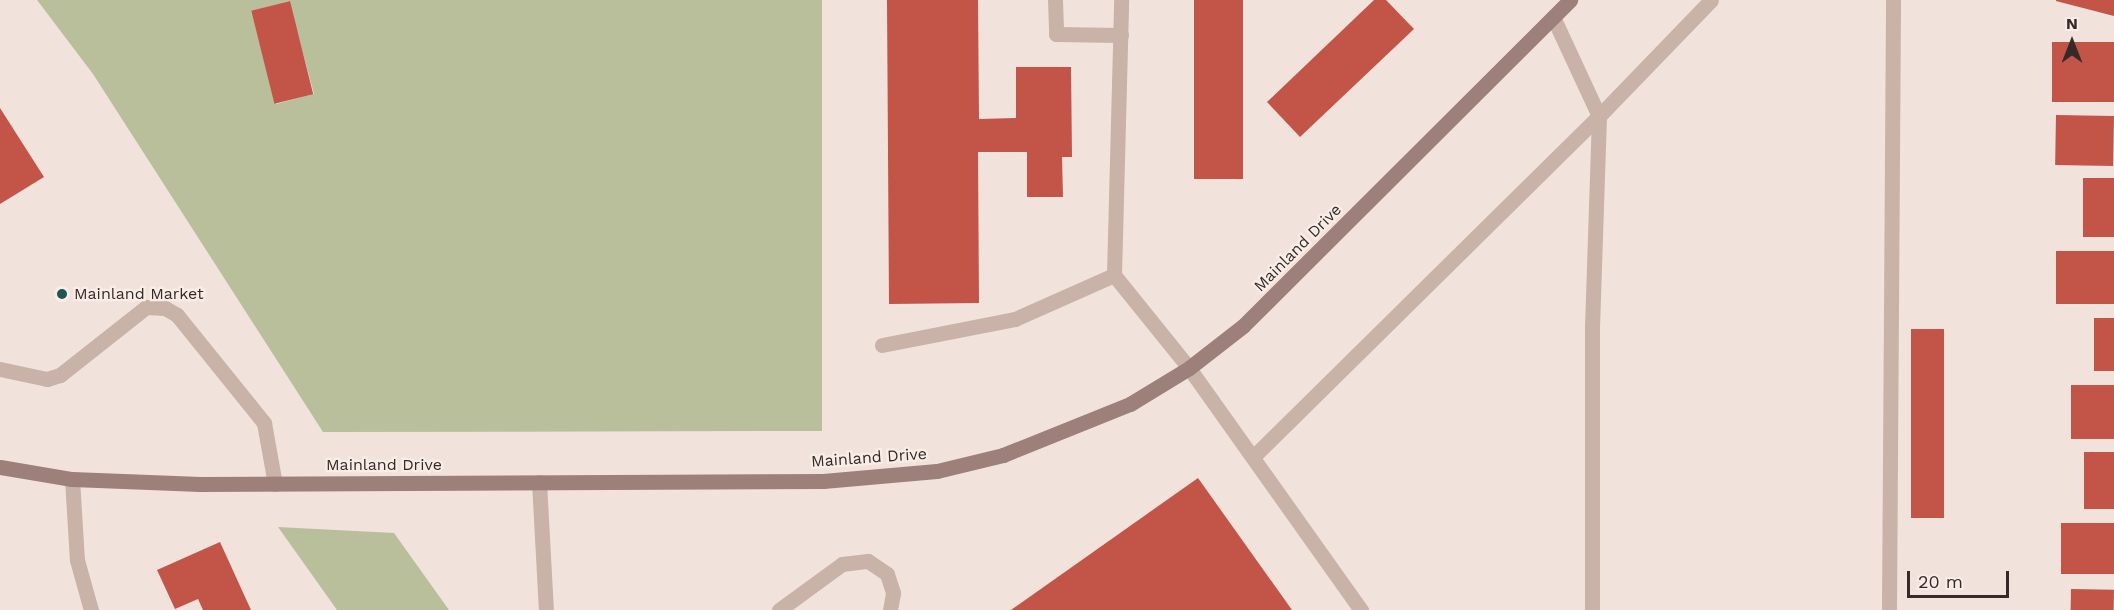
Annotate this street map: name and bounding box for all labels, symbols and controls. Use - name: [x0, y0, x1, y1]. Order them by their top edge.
- north arrow: [2042, 12, 2102, 72]
- text: N: [2066, 14, 2078, 33]
- street label: Mainland Drive: [1250, 200, 1346, 296]
- place label: Mainland Market: [74, 284, 204, 304]
- marker: Mainland Market: [55, 287, 69, 301]
- street label: Mainland Drive: [811, 444, 927, 472]
- street label: Mainland Drive: [326, 455, 442, 475]
- scale bar: [1910, 559, 2012, 597]
- text: 20 m: [1918, 571, 1963, 592]

